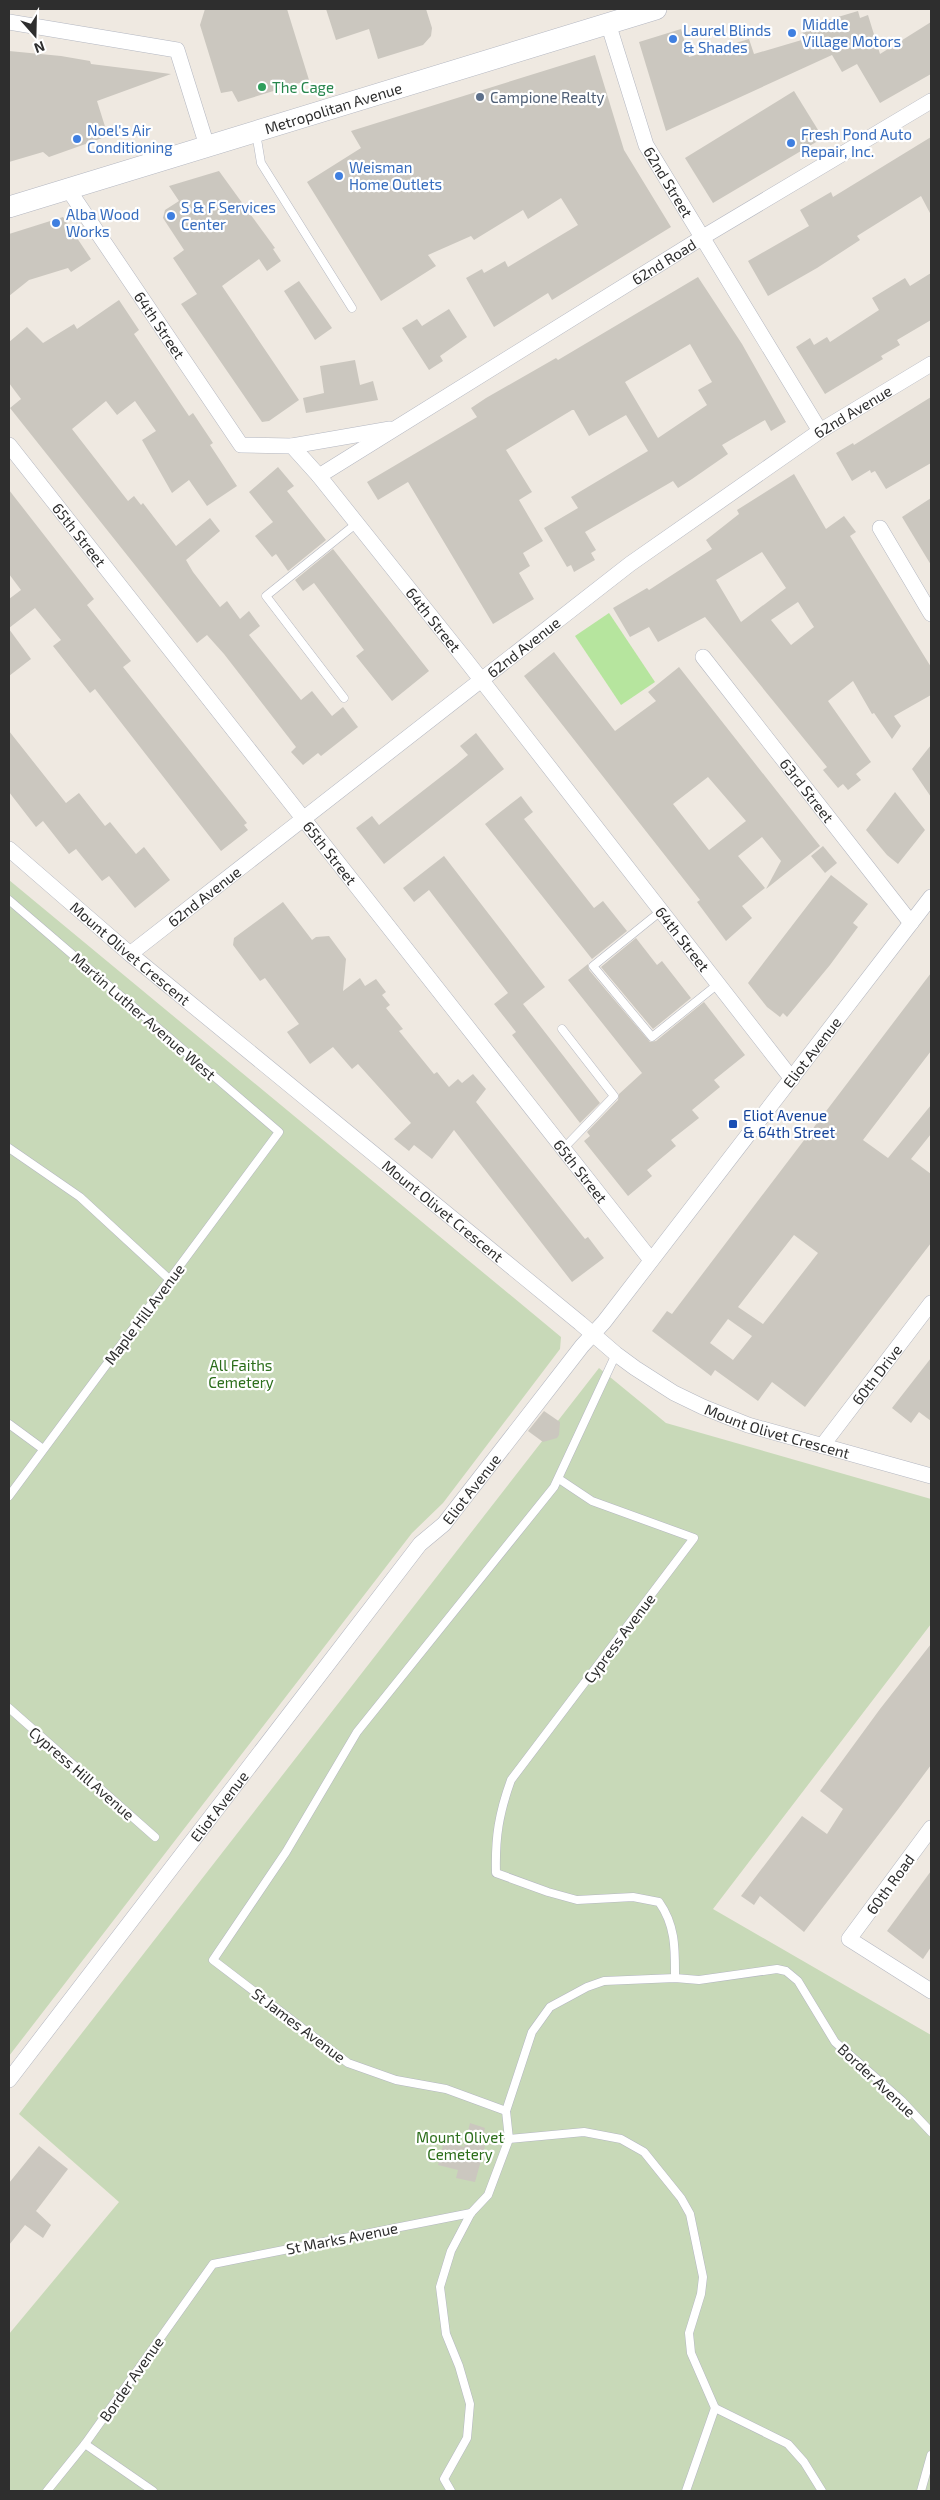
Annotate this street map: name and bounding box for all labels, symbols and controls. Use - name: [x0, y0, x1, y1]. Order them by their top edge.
- north arrow: [10, 10, 60, 60]
- place label: Middle Village Motors: [802, 15, 901, 50]
- place label: Laurel Blinds & Shades: [683, 21, 771, 56]
- marker: Middle Village Motors: [786, 27, 798, 39]
- marker: Laurel Blinds & Shades: [667, 33, 679, 45]
- text: N: [32, 38, 47, 57]
- street label: Metropolitan Avenue: [262, 78, 404, 137]
- place label: The Cage: [272, 78, 334, 96]
- marker: The Cage: [256, 81, 268, 93]
- place label: Campione Realty: [490, 88, 605, 106]
- marker: Campione Realty: [474, 91, 486, 103]
- place label: Noel's Air Conditioning: [87, 121, 173, 156]
- place label: Fresh Pond Auto Repair, Inc.: [801, 125, 912, 160]
- marker: Noel's Air Conditioning: [71, 133, 83, 145]
- marker: Fresh Pond Auto Repair, Inc.: [785, 137, 797, 149]
- street label: 62nd Street: [640, 143, 697, 221]
- place label: Weisman Home Outlets: [349, 158, 442, 193]
- marker: Weisman Home Outlets: [333, 170, 345, 182]
- place label: S & F Services Center: [181, 198, 276, 233]
- place label: Alba Wood Works: [66, 205, 139, 240]
- marker: S & F Services Center: [165, 210, 177, 222]
- marker: Alba Wood Works: [50, 217, 62, 229]
- street label: 62nd Road: [628, 235, 699, 288]
- street label: 64th Street: [131, 288, 189, 362]
- street label: 62nd Avenue: [810, 381, 895, 442]
- street label: 65th Street: [49, 499, 110, 570]
- street label: 64th Street: [402, 584, 465, 656]
- street label: 62nd Avenue: [483, 613, 564, 681]
- street label: 63rd Street: [776, 754, 838, 826]
- street label: 65th Street: [300, 817, 361, 888]
- street label: 62nd Avenue: [164, 862, 244, 930]
- street label: Mount Olivet Crescent: [67, 898, 194, 1009]
- street label: 64th Street: [652, 903, 714, 975]
- street label: Martin Luther Avenue West: [68, 948, 220, 1084]
- street label: Eliot Avenue: [779, 1013, 844, 1091]
- place label: Eliot Avenue & 64th Street: [743, 1106, 835, 1141]
- marker: Eliot Avenue & 64th Street: [727, 1118, 739, 1130]
- street label: 65th Street: [550, 1135, 612, 1207]
- street label: Mount Olivet Crescent: [379, 1156, 507, 1266]
- street label: Maple Hill Avenue: [100, 1260, 188, 1368]
- street label: 60th Drive: [848, 1341, 905, 1408]
- park label: All Faiths Cemetery: [208, 1356, 274, 1391]
- street label: Mount Olivet Crescent: [702, 1400, 852, 1462]
- street label: Eliot Avenue: [438, 1450, 504, 1528]
- street label: Cypress Avenue: [579, 1590, 659, 1686]
- street label: Cypress Hill Avenue: [26, 1723, 138, 1823]
- street label: Eliot Avenue: [186, 1767, 252, 1845]
- street label: 60th Road: [862, 1850, 918, 1918]
- street label: St James Avenue: [249, 1984, 349, 2066]
- street label: Border Avenue: [835, 2040, 919, 2120]
- park label: Mount Olivet Cemetery: [416, 2128, 504, 2163]
- street label: St Marks Avenue: [285, 2218, 399, 2258]
- street label: Border Avenue: [95, 2333, 167, 2425]

